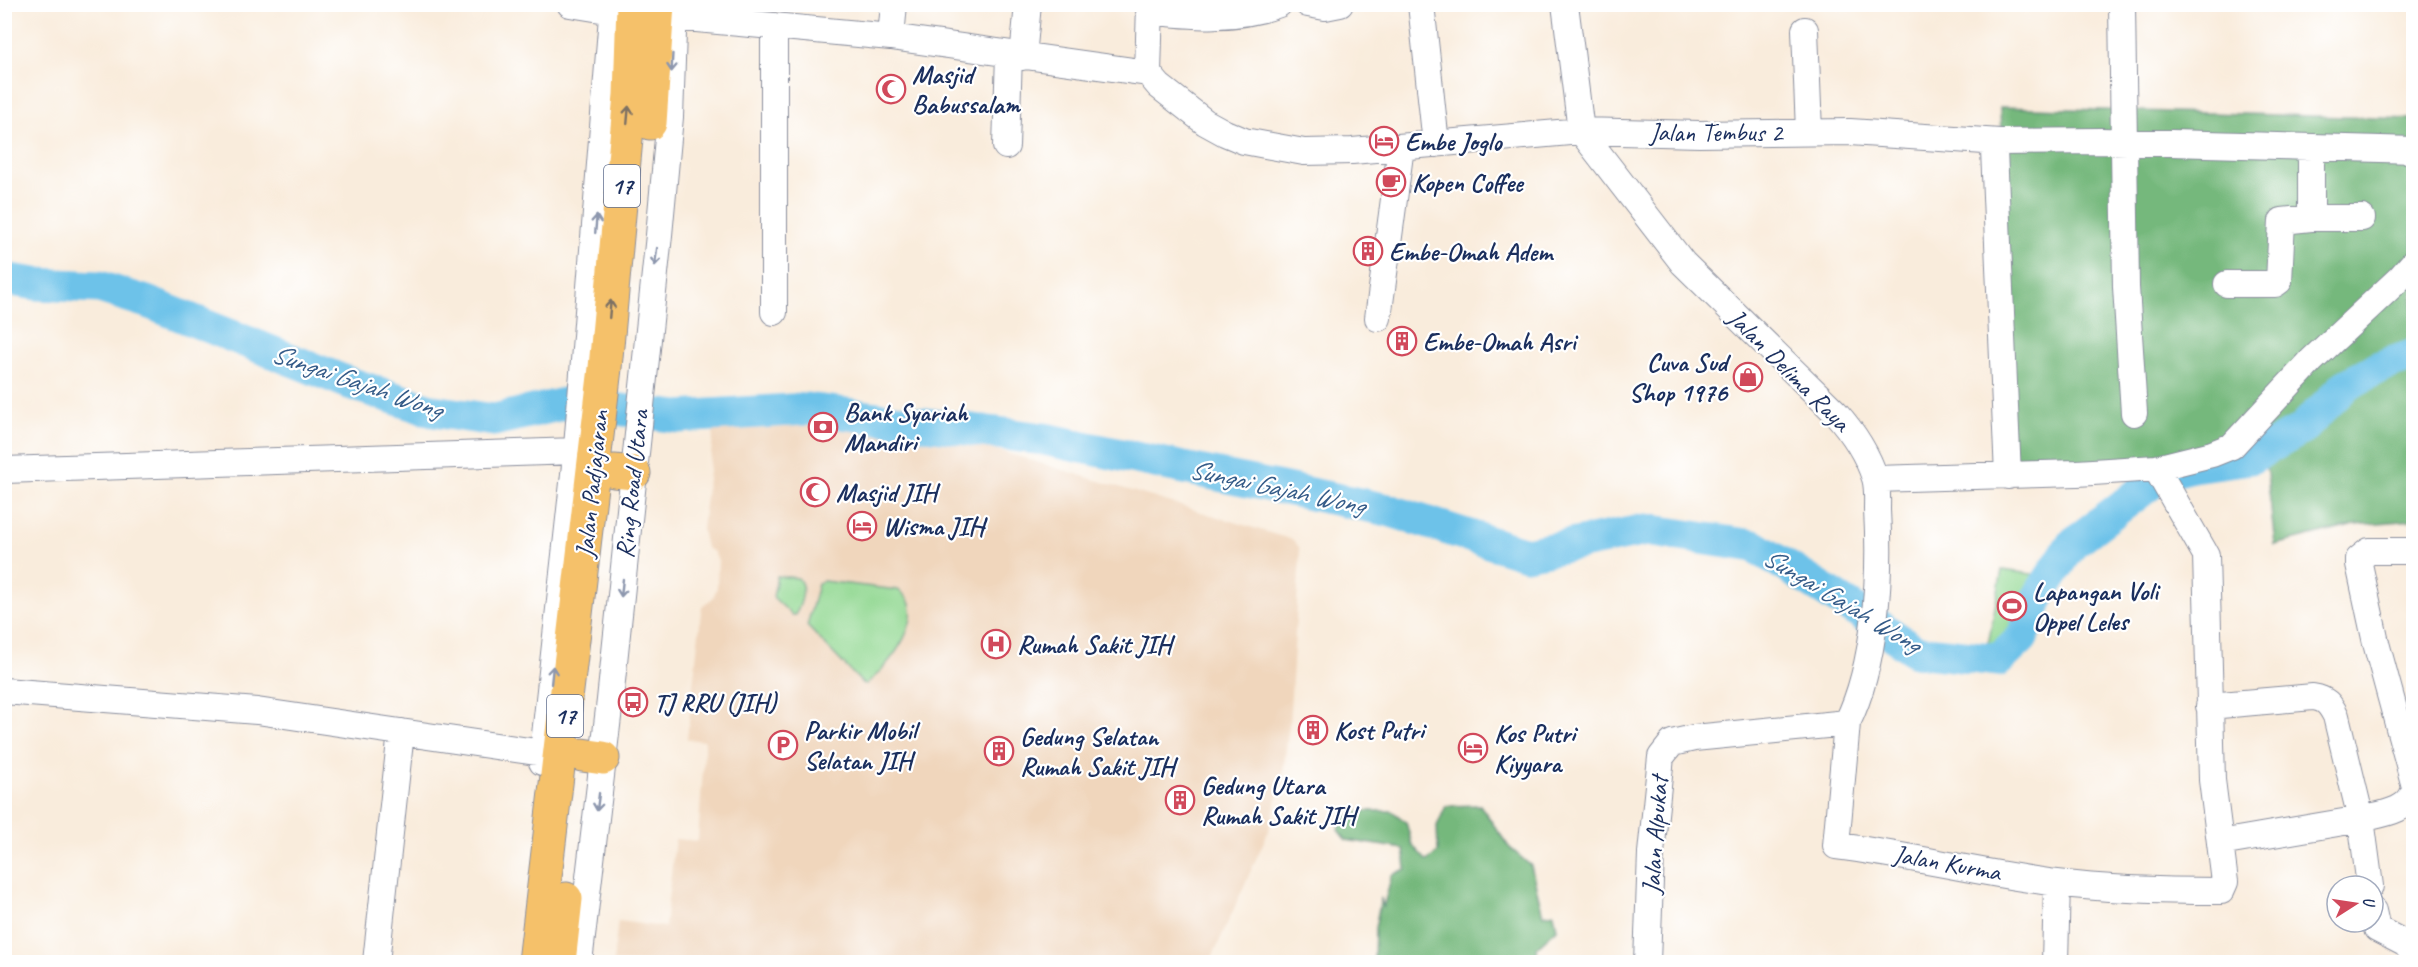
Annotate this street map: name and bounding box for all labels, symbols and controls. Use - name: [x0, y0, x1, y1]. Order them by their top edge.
- one-way arrow: [667, 52, 678, 72]
- place label: Masjid Babussalam: [912, 58, 1022, 121]
- mosque icon: Masjid Babussalam: [875, 73, 907, 105]
- one-way arrow: [623, 106, 634, 126]
- street label: Jalan Tembus 2: [1647, 116, 1785, 149]
- hotel icon: Embe Joglo: [1368, 125, 1400, 157]
- place label: Embe Joglo: [1405, 125, 1503, 158]
- road number: 17: [604, 165, 640, 207]
- cafe icon: Kopen Coffee: [1375, 166, 1407, 198]
- place label: Kopen Coffee: [1412, 166, 1525, 199]
- one-way arrow: [591, 215, 602, 234]
- building icon: Embe-Omah Adem: [1352, 235, 1384, 267]
- place label: Embe-Omah Adem: [1389, 235, 1554, 268]
- one-way arrow: [650, 247, 661, 267]
- one-way arrow: [605, 300, 616, 320]
- street label: Jalan Delima Raya: [1719, 300, 1859, 440]
- building icon: Embe-Omah Asri: [1386, 325, 1418, 357]
- place label: Embe-Omah Asri: [1423, 325, 1578, 358]
- water label: Sungai Gajah Wong: [267, 336, 450, 427]
- place label: Cuva Sud Shop 1976: [1629, 346, 1732, 409]
- shop icon: Cuva Sud Shop 1976: [1732, 361, 1764, 393]
- place label: Bank Syariah Mandiri: [844, 396, 969, 459]
- street label: Jalan Padjajaran: [568, 407, 616, 561]
- street label: Ring Road Utara: [608, 407, 656, 560]
- bank icon: Bank Syariah Mandiri: [807, 411, 839, 443]
- water label: Sungai Gajah Wong: [1187, 452, 1371, 523]
- mosque icon: Masjid JIH: [799, 476, 831, 508]
- place label: Masjid JIH: [836, 476, 942, 509]
- hotel icon: Wisma JIH: [846, 510, 878, 542]
- place label: Wisma JIH: [883, 510, 988, 543]
- water label: Sungai Gajah Wong: [1757, 540, 1930, 662]
- place label: Lapangan Voli Oppel Leles: [2033, 575, 2161, 638]
- one-way arrow: [616, 577, 627, 597]
- sports icon: Lapangan Voli Oppel Leles: [1996, 590, 2028, 622]
- hospital icon: Rumah Sakit JIH: [980, 628, 1012, 660]
- place label: Rumah Sakit JIH: [1017, 628, 1176, 661]
- one-way arrow: [547, 665, 558, 685]
- bus stop icon: TJ RRU (JIH): [617, 686, 649, 718]
- place label: TJ RRU (JIH): [654, 686, 779, 719]
- road number: 17: [547, 695, 583, 737]
- place label: Parkir Mobil Selatan JIH: [804, 714, 921, 777]
- building icon: Kost Putri: [1297, 714, 1329, 746]
- place label: Kost Putri: [1334, 714, 1428, 747]
- place label: Kos Putri Kiyyara: [1494, 717, 1579, 780]
- place label: Gedung Selatan Rumah Sakit JIH: [1020, 720, 1179, 783]
- parking icon: Parkir Mobil Selatan JIH: [767, 729, 799, 761]
- hotel icon: Kos Putri Kiyyara: [1457, 732, 1489, 764]
- building icon: Gedung Selatan Rumah Sakit JIH: [983, 735, 1015, 767]
- place label: Gedung Utara Rumah Sakit JIH: [1201, 769, 1360, 832]
- street label: Jalan Alpukat: [1634, 772, 1676, 897]
- building icon: Gedung Utara Rumah Sakit JIH: [1164, 784, 1196, 816]
- one-way arrow: [592, 792, 603, 812]
- street label: Jalan Kurma: [1889, 837, 2005, 889]
- north arrow: [2325, 874, 2385, 934]
- text: U: [2358, 895, 2380, 910]

